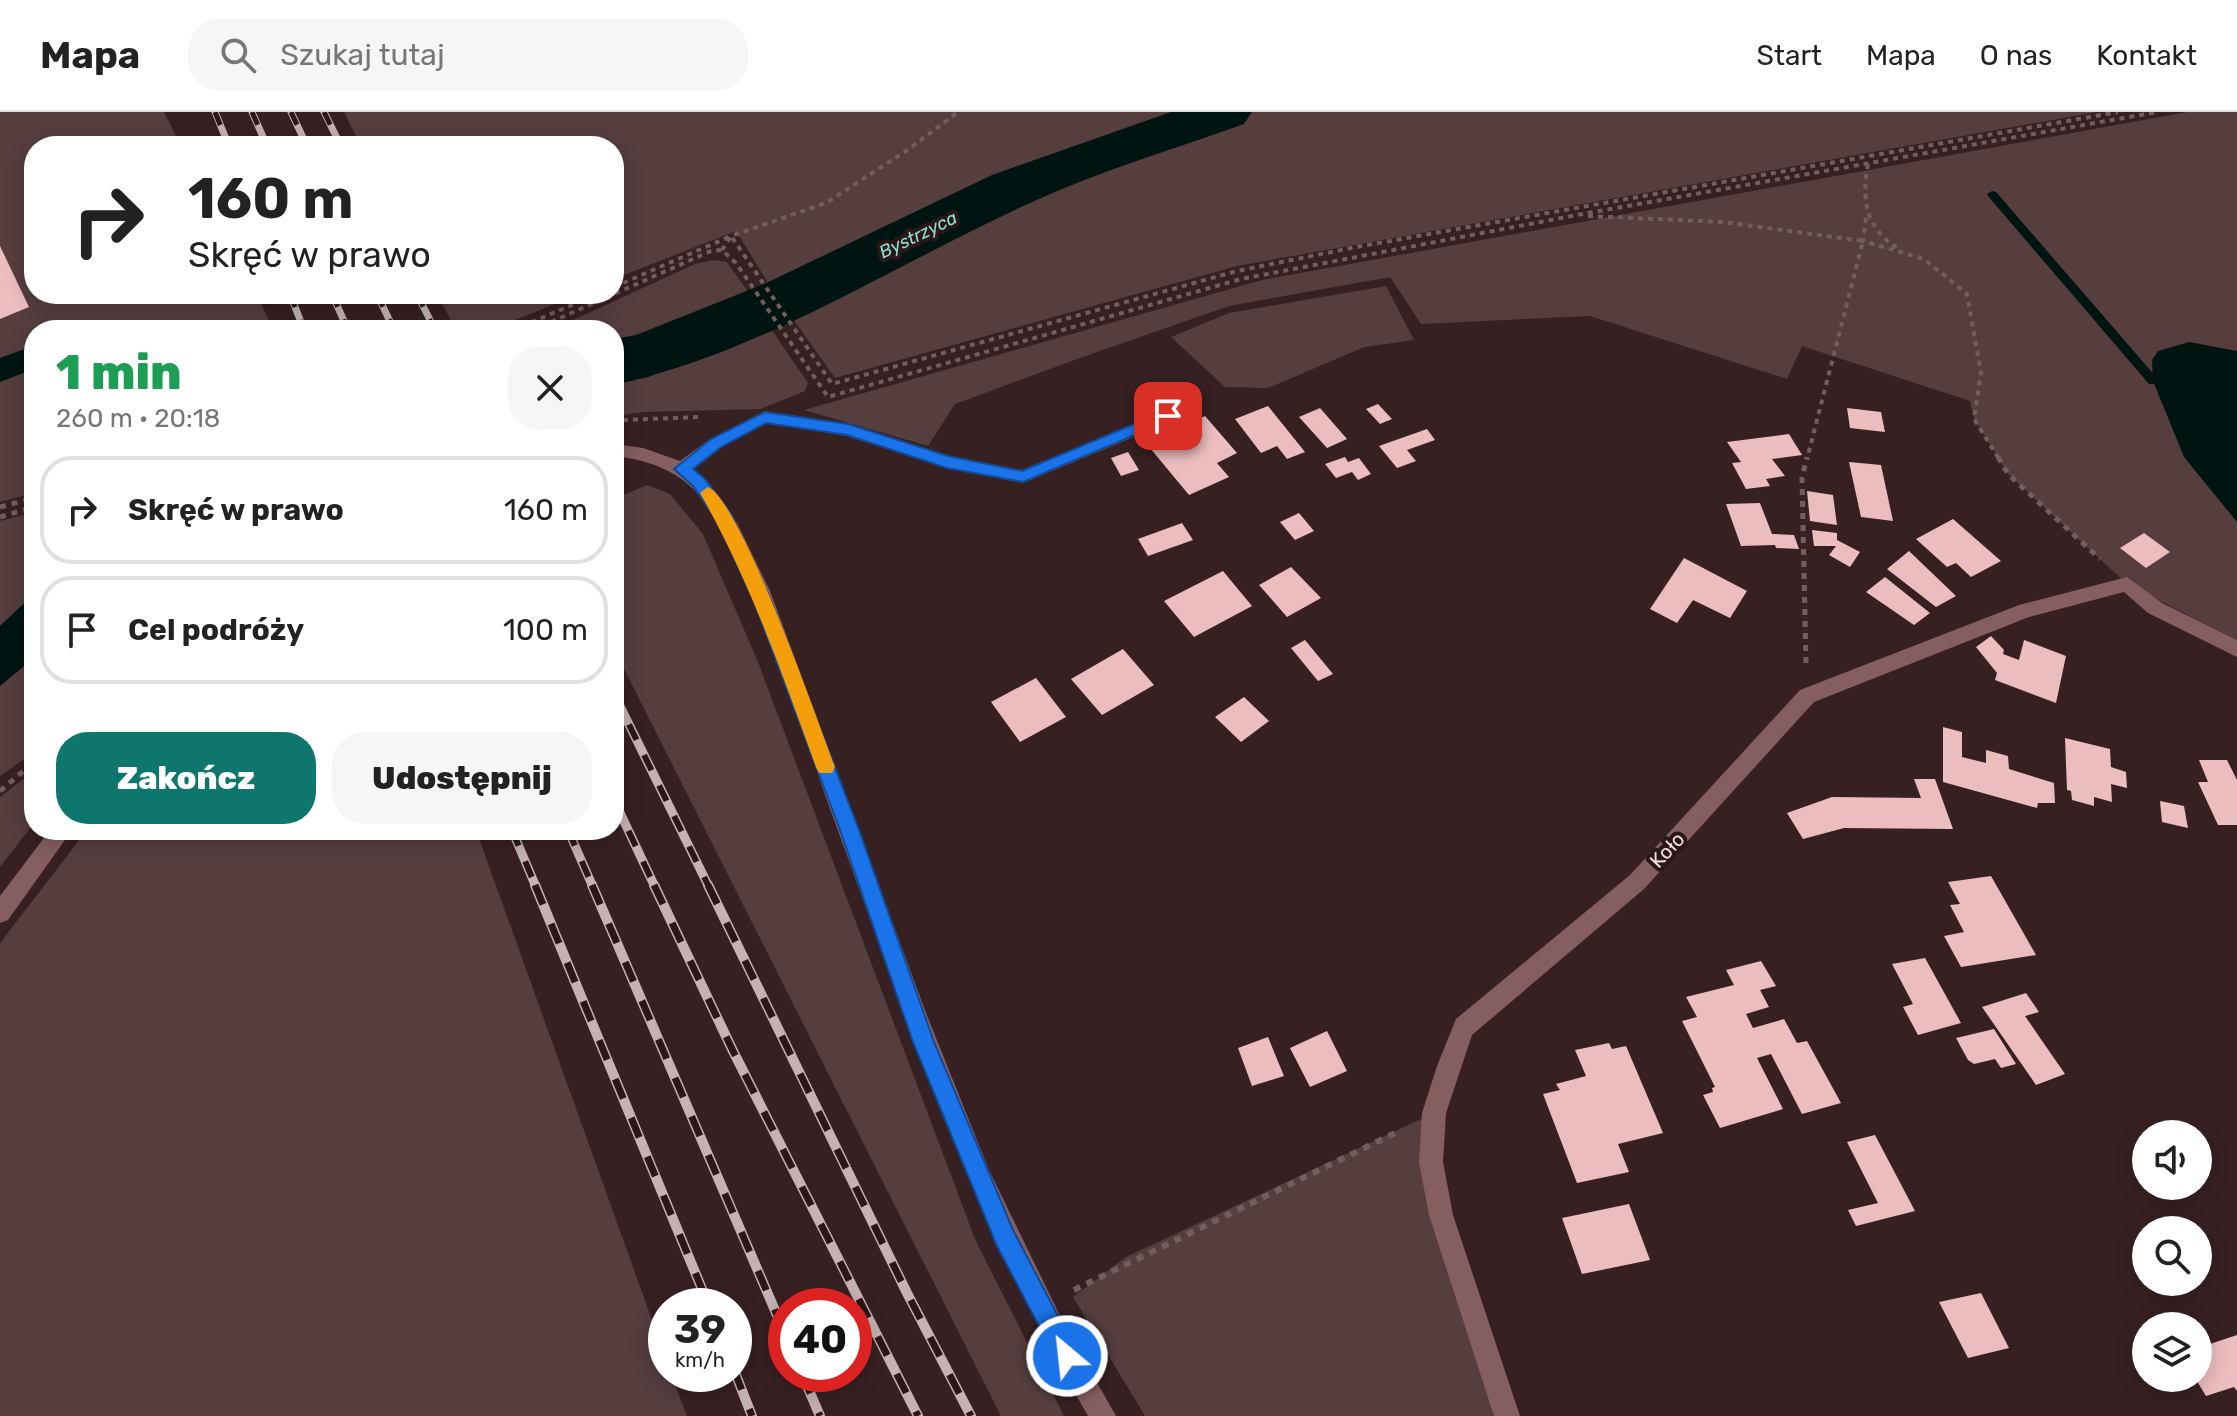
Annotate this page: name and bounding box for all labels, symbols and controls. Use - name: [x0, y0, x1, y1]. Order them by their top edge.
- search box: [188, 19, 748, 91]
- text: Mapa: [40, 32, 140, 78]
- icon: search: [216, 33, 260, 77]
- text: Szukaj tutaj: [280, 37, 445, 73]
- text: Start: [1757, 39, 1822, 72]
- text: Mapa: [1866, 39, 1936, 72]
- text: O nas: [1980, 39, 2052, 72]
- text: Kontakt: [2096, 39, 2197, 72]
- text: 160 m: [188, 166, 354, 232]
- icon: right: [56, 168, 160, 272]
- water label: Bystrzyca: [875, 207, 961, 263]
- text: Skręć w prawo: [188, 233, 431, 276]
- text: 1 min: [56, 344, 182, 401]
- button: close: [508, 346, 592, 430]
- pin: [1134, 382, 1202, 450]
- icon: arrive: [1146, 394, 1190, 438]
- text: 260 m · 20:18: [56, 403, 220, 434]
- icon: right: [60, 488, 104, 532]
- text: Skręć w prawo: [128, 492, 344, 528]
- text: 160 m: [504, 492, 588, 528]
- icon: arrive: [60, 608, 104, 652]
- text: Cel podróży: [128, 612, 304, 648]
- text: 100 m: [503, 612, 588, 648]
- button: Zakończ: [56, 732, 316, 824]
- button: Udostępnij: [332, 732, 592, 824]
- street label: Koło: [1645, 827, 1689, 873]
- map controls: [2132, 1120, 2212, 1392]
- button: sound: [2132, 1120, 2212, 1200]
- button: search: [2132, 1216, 2212, 1296]
- speed limit sign: 40: [768, 1288, 872, 1392]
- text: 39: [674, 1306, 726, 1353]
- button: layers: [2132, 1312, 2212, 1392]
- position arrow: [1025, 1314, 1109, 1398]
- text: km/h: [675, 1348, 725, 1372]

